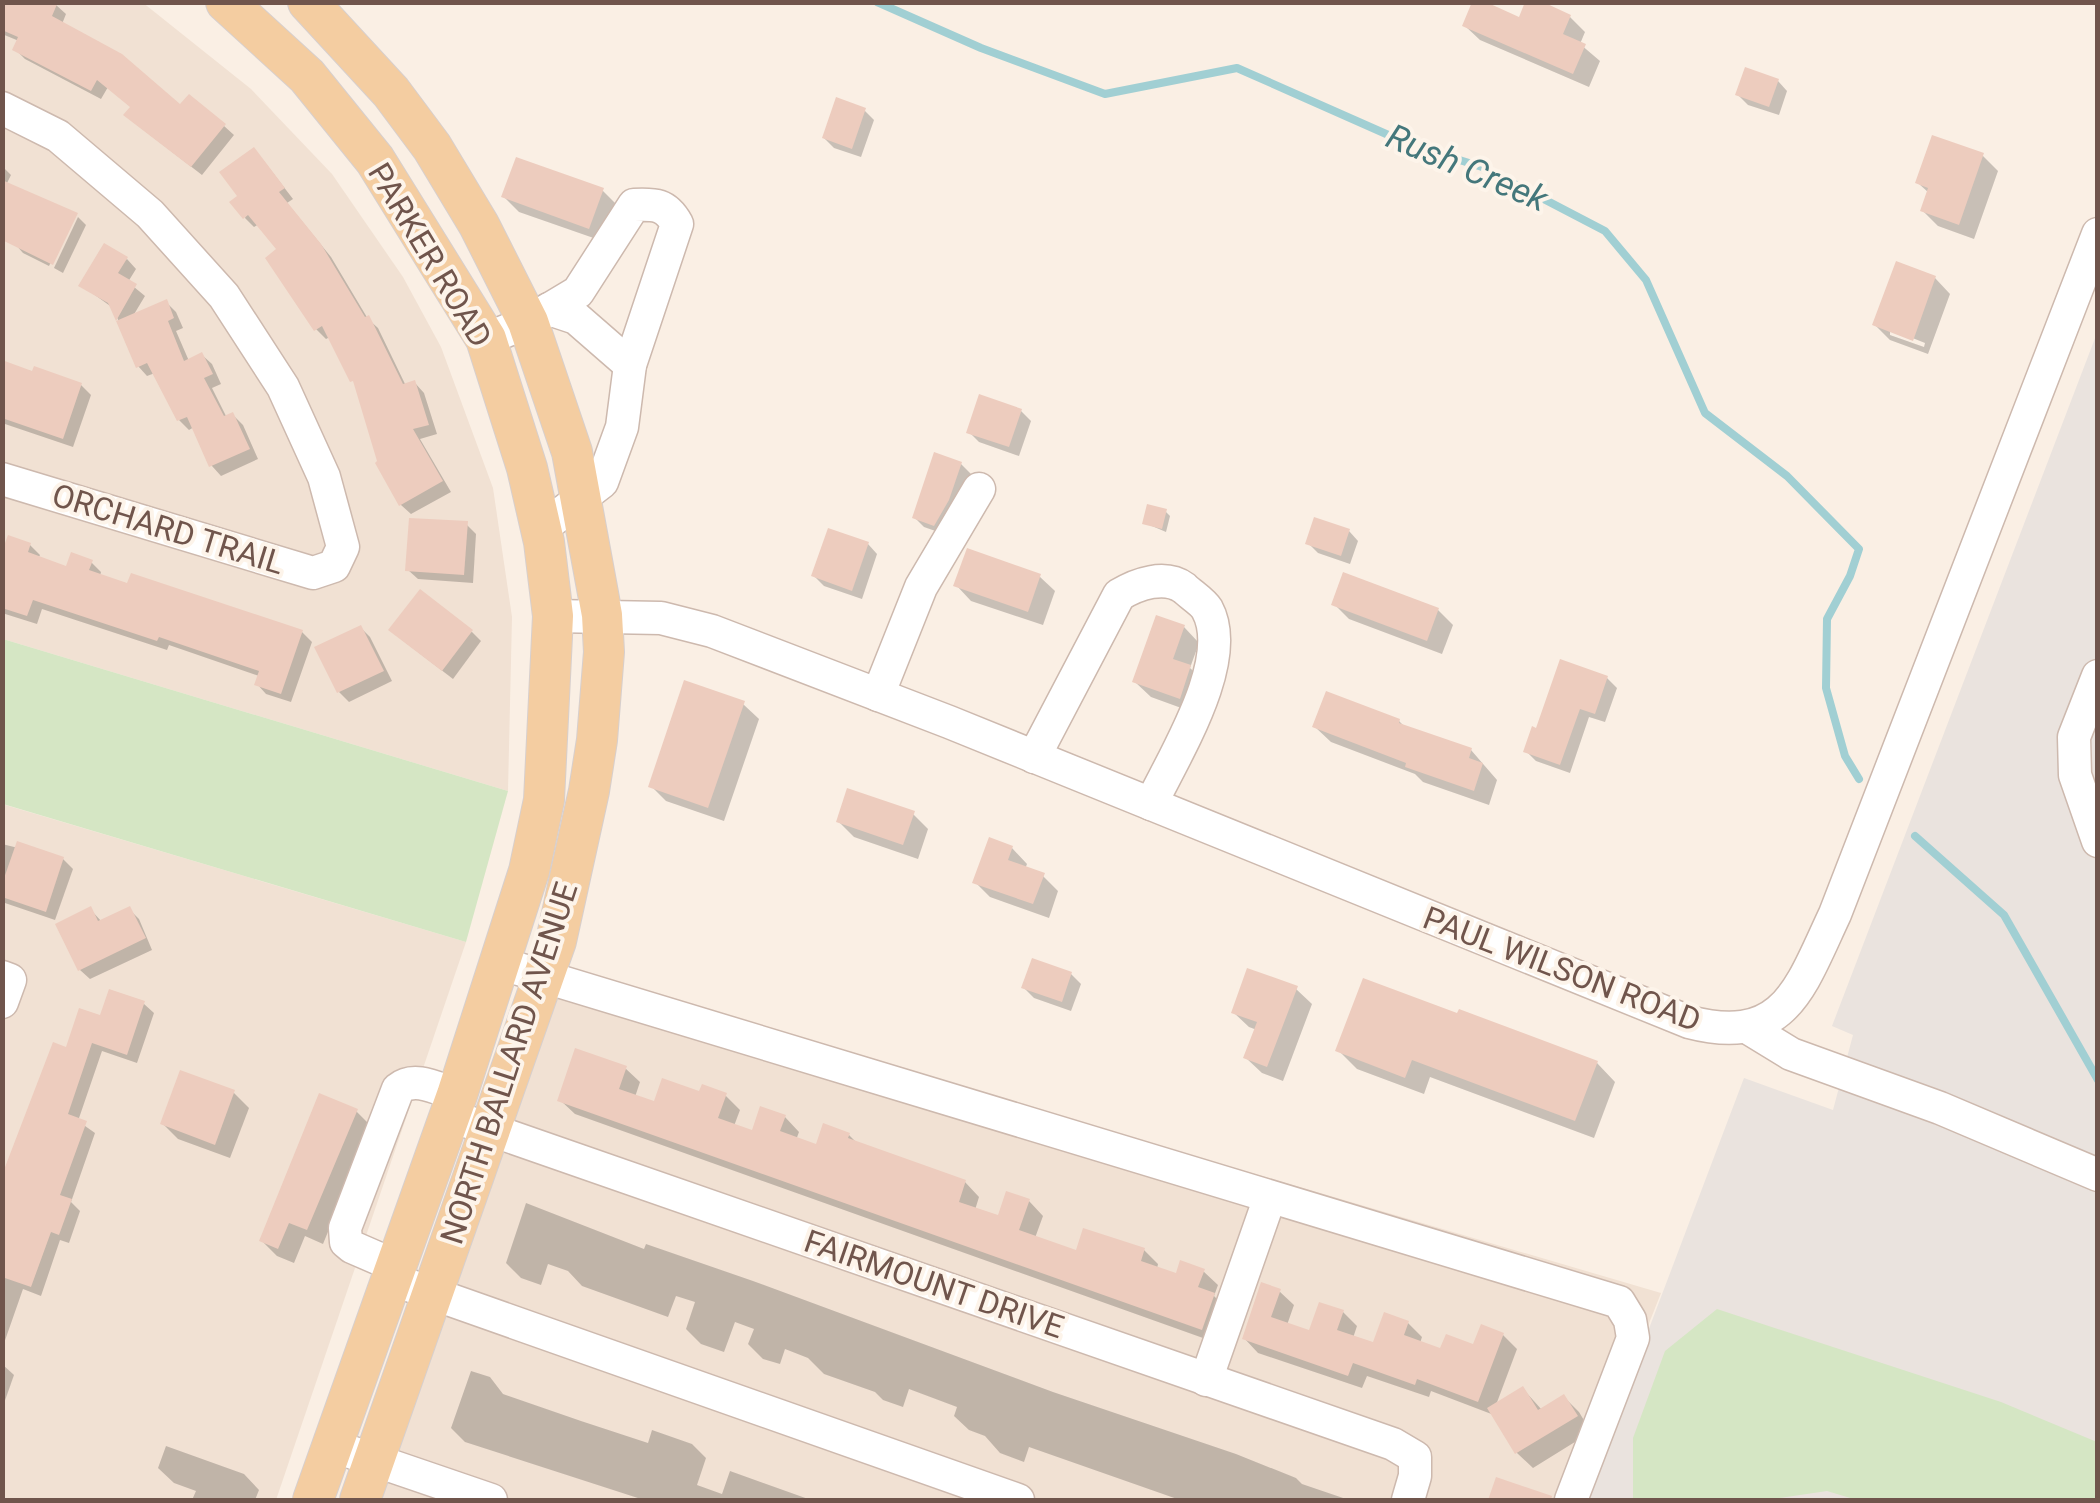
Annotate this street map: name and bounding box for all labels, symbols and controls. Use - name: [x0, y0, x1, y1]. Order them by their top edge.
- water label: Rush Creek: [1380, 116, 1554, 221]
- street label: PARKER ROAD: [360, 156, 500, 354]
- street label: ORCHARD TRAIL: [48, 476, 288, 582]
- street label: NORTH BALLARD AVENUE: [433, 877, 585, 1249]
- street label: PAUL WILSON ROAD: [1418, 899, 1706, 1039]
- street label: FAIRMOUNT DRIVE: [799, 1222, 1069, 1346]

